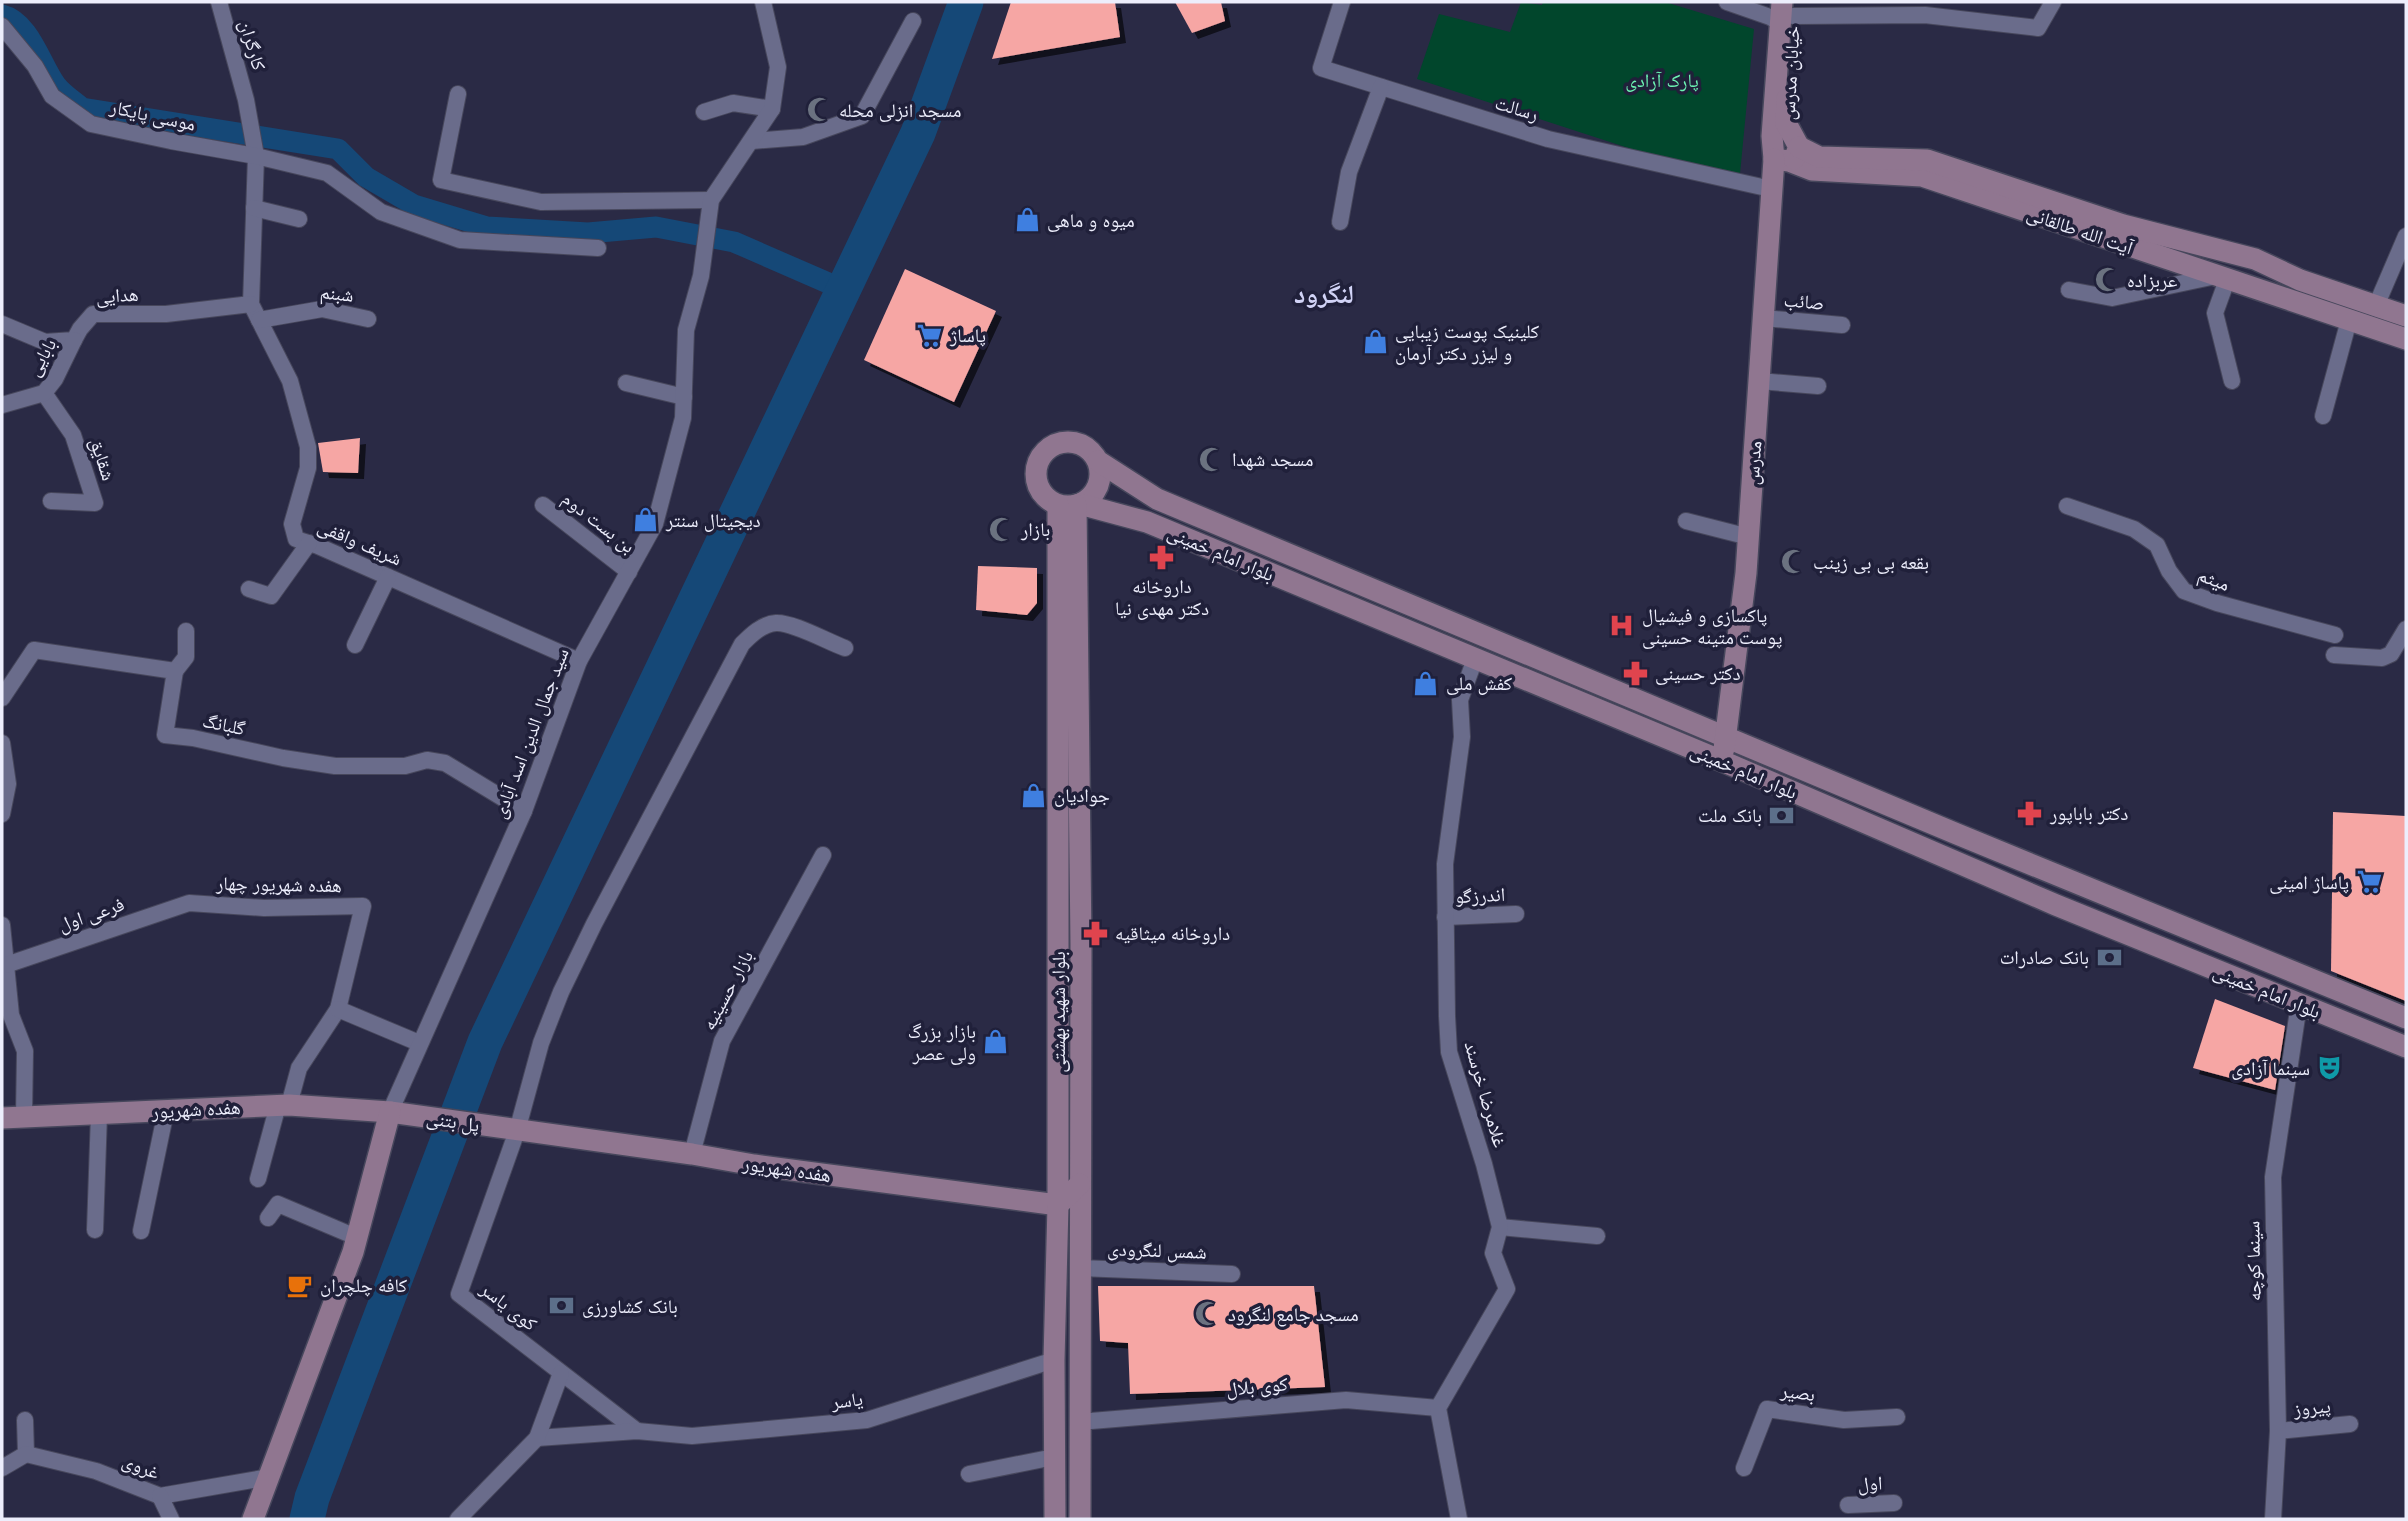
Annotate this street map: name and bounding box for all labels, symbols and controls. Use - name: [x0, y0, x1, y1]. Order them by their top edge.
- street label: کارگران: [234, 17, 272, 73]
- street label: خیابان مدرس: [1776, 25, 1804, 121]
- park label: پارک آزادی: [1625, 68, 1699, 92]
- street label: رسالت: [1492, 90, 1542, 126]
- street label: موسی پایکار: [107, 94, 198, 136]
- mosque icon: مسجد انزلی محله: [805, 96, 833, 124]
- place label: مسجد انزلی محله: [839, 98, 961, 122]
- street label: آیت الله طالقانی: [2024, 201, 2137, 260]
- shop icon: میوه و ماهی: [1013, 206, 1041, 234]
- place label: میوه و ماهی: [1047, 208, 1135, 232]
- mosque icon: عربزاده: [2093, 266, 2121, 294]
- place label: عربزاده: [2127, 268, 2178, 292]
- district label: لنگرود: [1294, 277, 1354, 310]
- street label: شبنم: [319, 279, 355, 308]
- street label: هدایی: [95, 282, 139, 308]
- street label: صائب: [1783, 287, 1825, 315]
- place label: کلینیک پوست زیبایی و لیزر دکتر آرمان: [1395, 319, 1539, 365]
- supermarket icon: پاساژ: [916, 321, 944, 349]
- place label: پاساژ: [949, 323, 986, 347]
- shop icon: کلینیک پوست زیبایی و لیزر دکتر آرمان: [1361, 328, 1389, 356]
- street label: بابایی: [21, 334, 61, 380]
- street label: شقایق: [85, 435, 121, 483]
- street label: مدرس: [1739, 440, 1767, 486]
- mosque icon: مسجد شهدا: [1198, 445, 1226, 473]
- place label: مسجد شهدا: [1232, 447, 1313, 471]
- street label: بن بست دوم: [556, 486, 640, 560]
- shop icon: دیجیتال سنتر: [632, 506, 660, 534]
- place label: دیجیتال سنتر: [665, 508, 761, 532]
- street label: شریف واقفی: [314, 514, 406, 570]
- mosque icon: بازار: [987, 515, 1015, 543]
- place label: بازار: [1020, 517, 1050, 541]
- street label: بلوار امام خمینی: [1163, 520, 1278, 588]
- pharmacy icon: داروخانه دکتر مهدی نیا: [1148, 544, 1176, 572]
- mosque icon: بقعه بی بی زینب: [1779, 548, 1807, 576]
- place label: بقعه بی بی زینب: [1813, 550, 1929, 574]
- street label: میثم: [2194, 562, 2233, 597]
- place label: داروخانه دکتر مهدی نیا: [1115, 574, 1209, 620]
- place label: پاکسازی و فیشیال پوست متینه حسینی: [1642, 603, 1782, 649]
- hospital icon: پاکسازی و فیشیال پوست متینه حسینی: [1608, 612, 1636, 640]
- street label: سید جمال الدین اسد آبادی: [486, 644, 574, 822]
- pharmacy icon: دکتر حسینی: [1621, 659, 1649, 687]
- place label: دکتر حسینی: [1655, 661, 1741, 685]
- shop icon: کفش ملی: [1412, 669, 1440, 697]
- place label: کفش ملی: [1446, 671, 1512, 695]
- street label: گلبانگ: [201, 708, 248, 740]
- street label: بلوار امام خمینی: [1686, 738, 1801, 806]
- shop icon: جوادیان: [1020, 781, 1048, 809]
- place label: جوادیان: [1054, 783, 1110, 807]
- pharmacy icon: دکتر باباپور: [2016, 799, 2044, 827]
- bank icon: بانک ملت: [1768, 801, 1796, 829]
- place label: دکتر باباپور: [2049, 801, 2128, 825]
- place label: بانک ملت: [1698, 803, 1762, 827]
- supermarket icon: پاساژ امینی: [2355, 868, 2383, 896]
- place label: پاساژ امینی: [2269, 870, 2349, 894]
- street label: هفده شهریور چهار: [215, 871, 342, 897]
- street label: اندرزگو: [1454, 882, 1506, 908]
- street label: فرعی اول: [55, 892, 127, 936]
- pharmacy icon: داروخانه میثاقیه: [1081, 919, 1109, 947]
- place label: داروخانه میثاقیه: [1115, 921, 1230, 945]
- bank icon: بانک صادرات: [2095, 943, 2123, 971]
- place label: بانک صادرات: [2000, 945, 2089, 969]
- street label: بازار حسینیه: [696, 946, 758, 1034]
- street label: بلوار شهید بهشتی: [1046, 951, 1070, 1073]
- street label: بلوار امام خمینی: [2209, 959, 2324, 1025]
- place label: بازار بزرگ ولی عصر: [908, 1019, 976, 1065]
- shop icon: بازار بزرگ ولی عصر: [982, 1028, 1010, 1056]
- street label: غلامرضا خرسند: [1459, 1038, 1513, 1150]
- theatre icon: سینما آزادی: [2316, 1054, 2344, 1082]
- place label: سینما آزادی: [2231, 1056, 2310, 1080]
- street label: هفده شهریور: [150, 1095, 241, 1123]
- street label: پل بتنی: [425, 1105, 481, 1137]
- street label: هفده شهریور: [740, 1151, 833, 1187]
- street label: سینما کوچه: [2240, 1221, 2266, 1301]
- street label: شمس لنگرودی: [1107, 1236, 1207, 1264]
- cafe icon: کافه چلچران: [286, 1271, 314, 1299]
- place label: کافه چلچران: [320, 1273, 407, 1297]
- street label: کوی یاسر: [475, 1276, 542, 1336]
- bank icon: بانک کشاورزی: [548, 1292, 576, 1320]
- place label: بانک کشاورزی: [582, 1294, 678, 1318]
- mosque icon: مسجد جامع لنگرود: [1194, 1300, 1222, 1328]
- place label: مسجد جامع لنگرود: [1228, 1302, 1359, 1327]
- street label: کوی بلال: [1225, 1371, 1289, 1401]
- street label: بصیر: [1778, 1378, 1817, 1406]
- street label: یاسر: [829, 1386, 864, 1414]
- street label: پیروز: [2291, 1393, 2332, 1421]
- street label: غروی: [119, 1448, 163, 1484]
- street label: اول: [1857, 1470, 1883, 1496]

